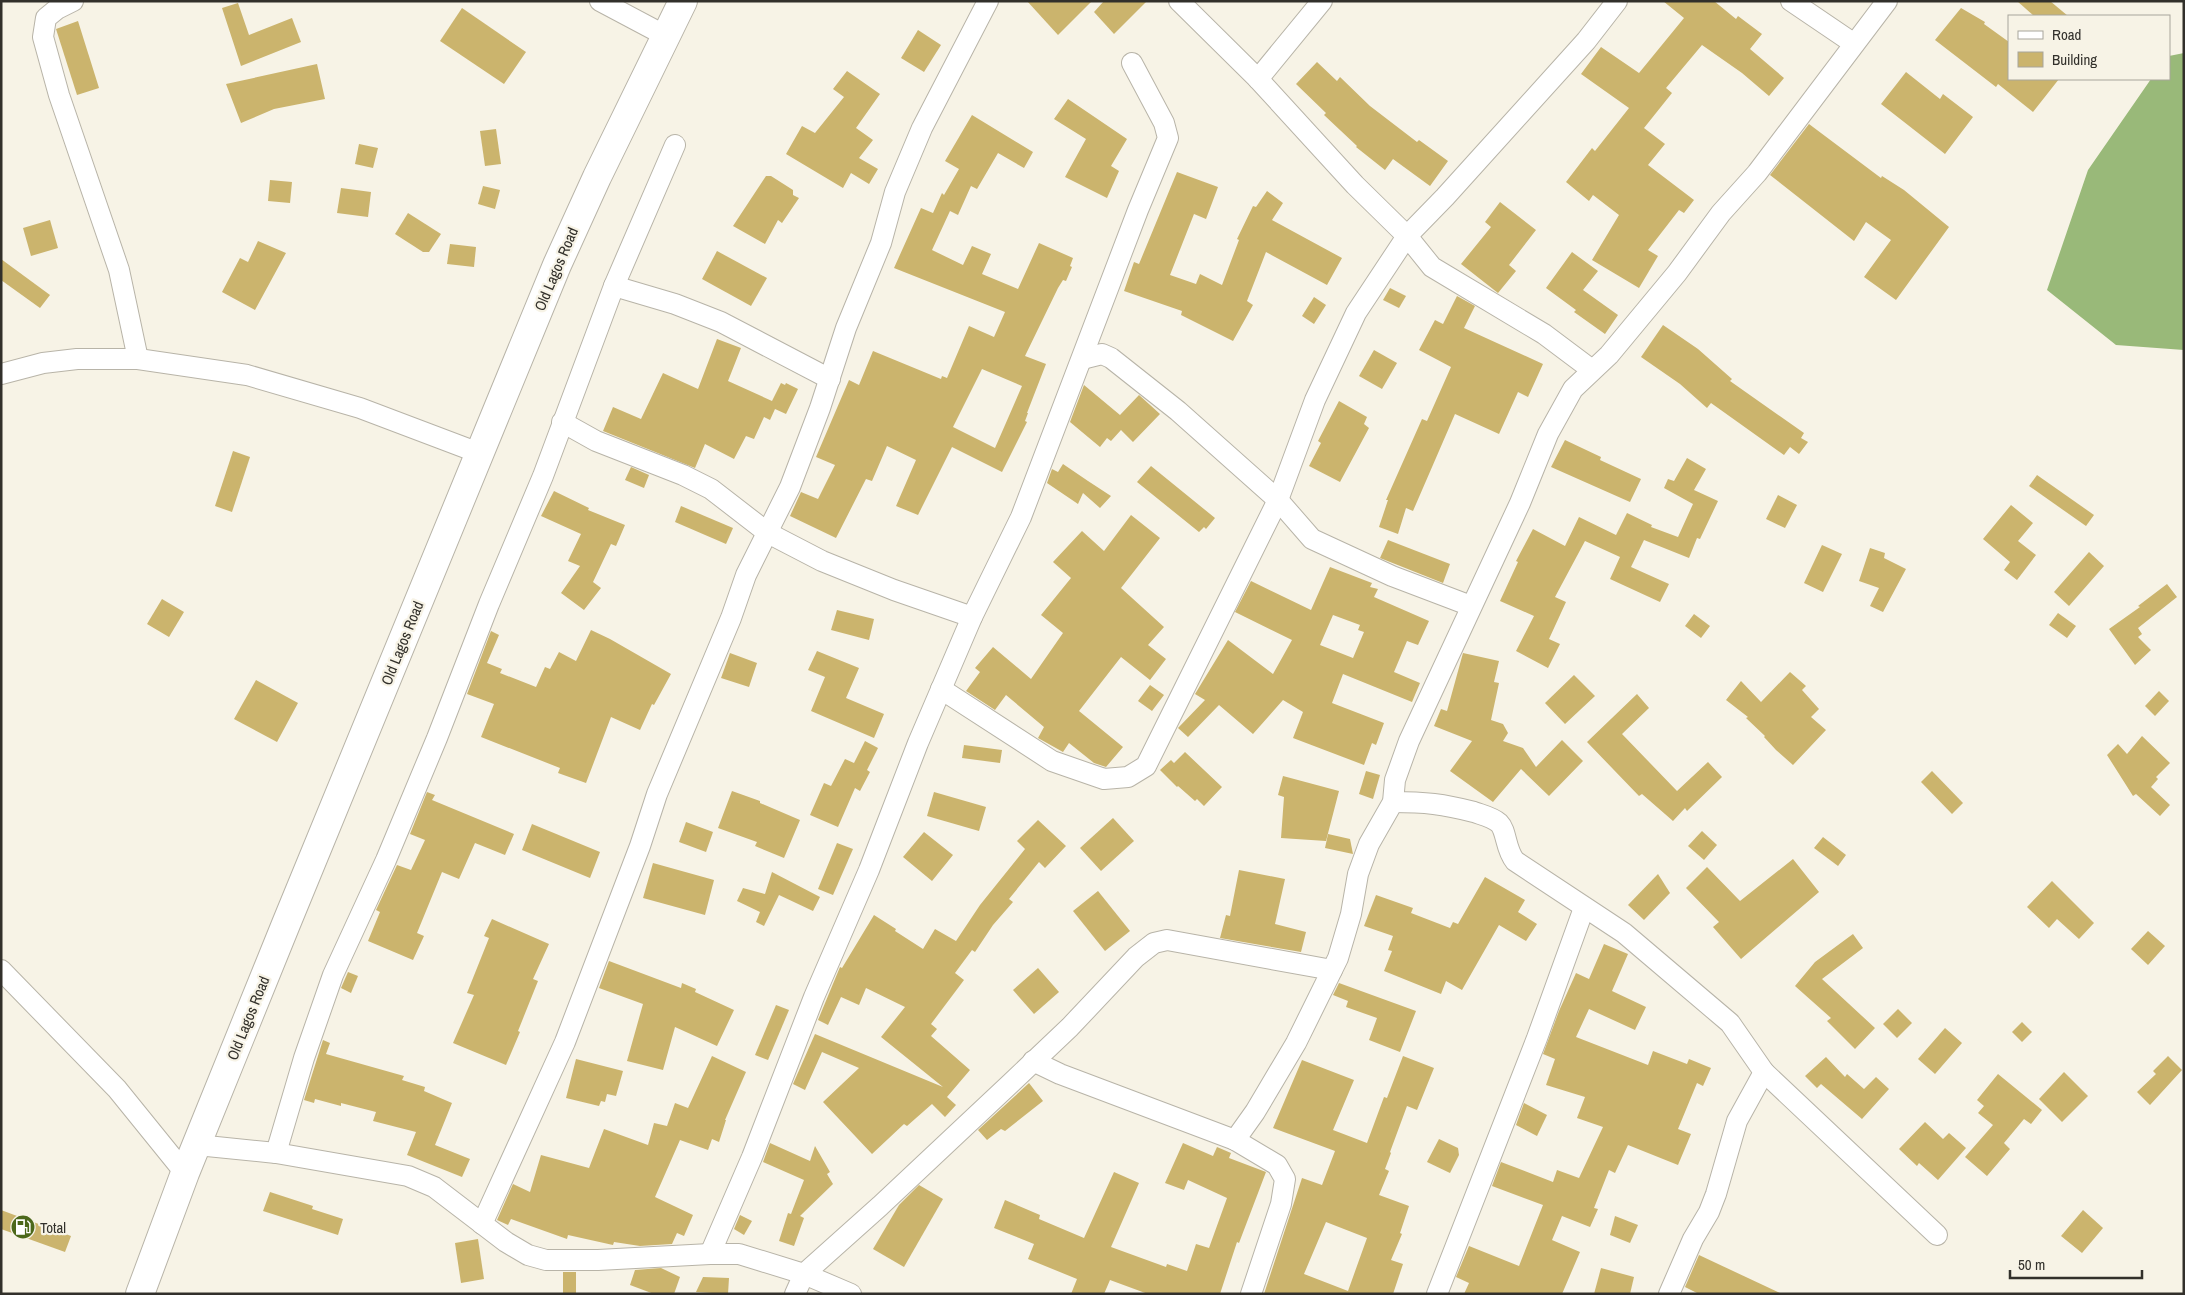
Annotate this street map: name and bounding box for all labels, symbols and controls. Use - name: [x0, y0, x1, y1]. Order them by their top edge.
- legend: [2008, 15, 2170, 80]
- text: Road: [2052, 24, 2081, 45]
- text: Building: [2052, 49, 2097, 70]
- street label: Old Lagos Road: [529, 224, 583, 314]
- street label: Old Lagos Road: [376, 598, 428, 688]
- street label: Old Lagos Road: [222, 973, 274, 1063]
- fuel station icon: Total: [10, 1214, 36, 1240]
- place label: Total: [40, 1217, 66, 1238]
- scale bar: [2010, 1248, 2142, 1280]
- text: 50 m: [2018, 1254, 2045, 1275]

